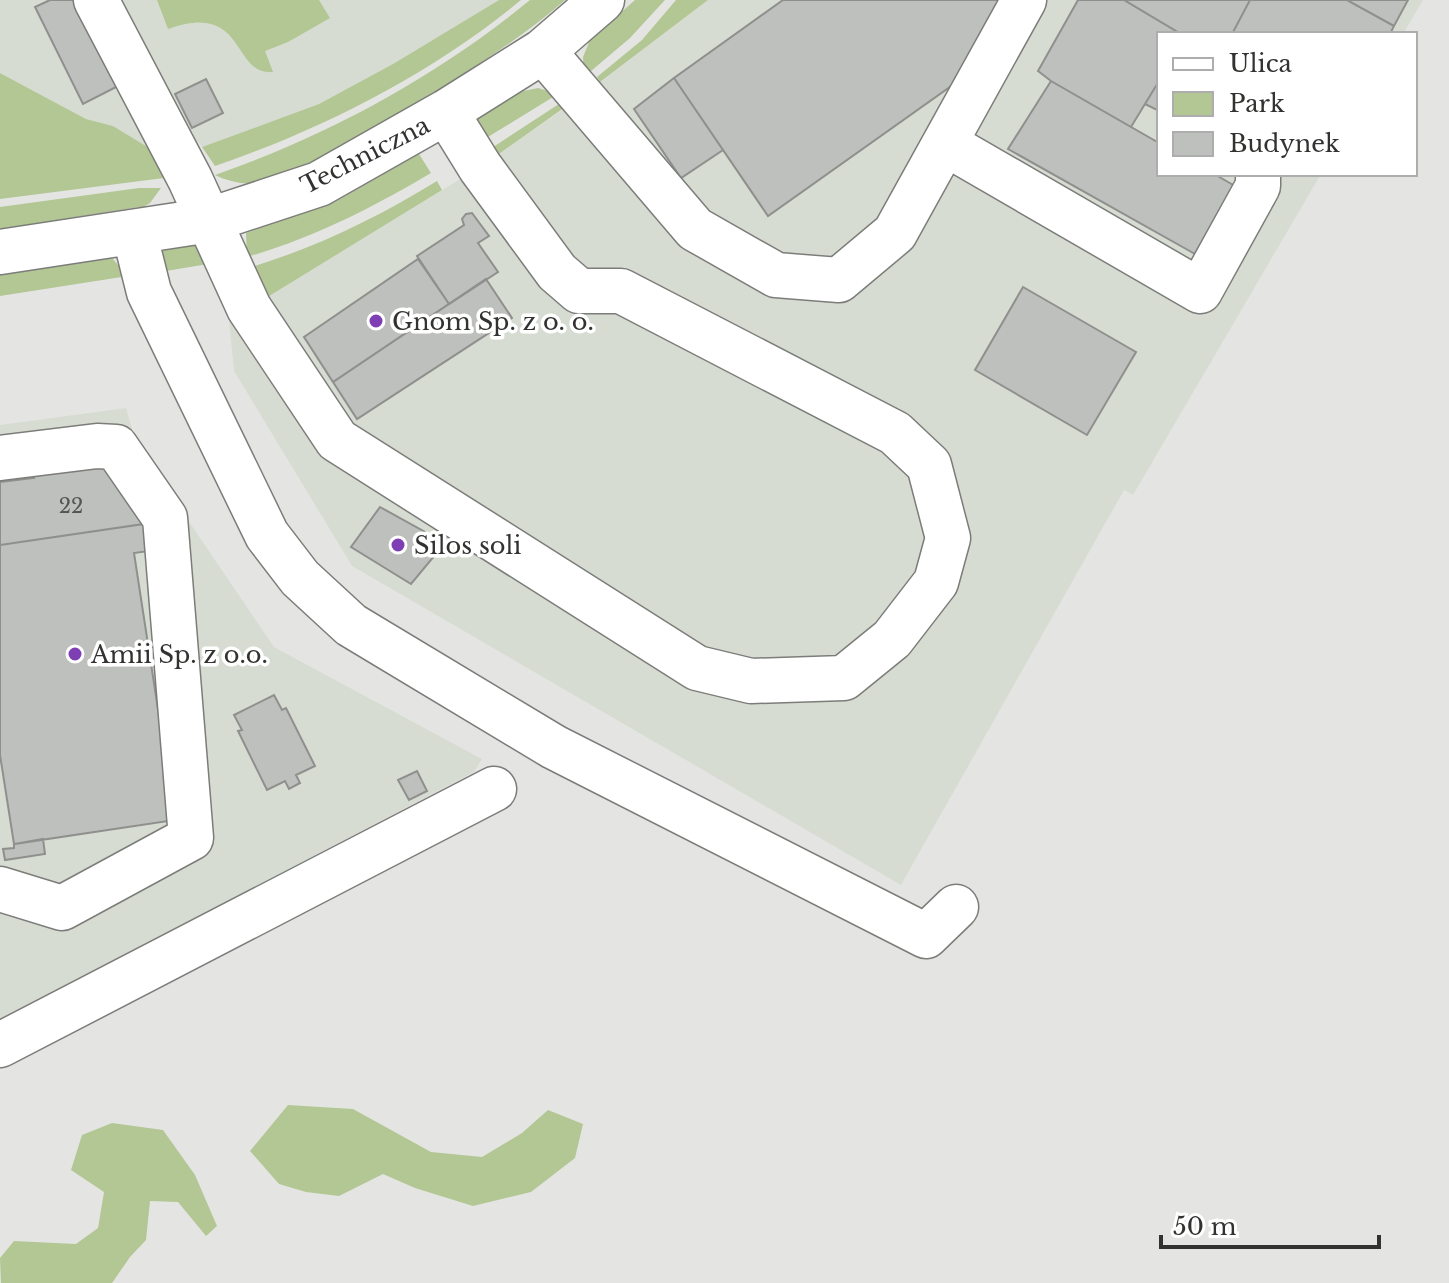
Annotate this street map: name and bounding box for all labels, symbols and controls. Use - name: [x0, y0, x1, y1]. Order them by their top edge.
- legend: [1157, 32, 1417, 176]
- text: Ulica: [1229, 49, 1293, 78]
- text: Park: [1229, 89, 1285, 118]
- street label: Techniczna: [296, 110, 435, 200]
- text: Budynek: [1229, 129, 1340, 158]
- place label: Gnom Sp. z o. o.: [392, 307, 594, 336]
- marker: Gnom Sp. z o. o.: [367, 312, 385, 330]
- house number: 22: [59, 494, 83, 518]
- place label: Silos soli: [414, 531, 522, 560]
- marker: Silos soli: [389, 536, 407, 554]
- place label: Amii Sp. z o.o.: [90, 640, 268, 669]
- marker: Amii Sp. z o.o.: [66, 645, 84, 663]
- scale bar: [1161, 1199, 1379, 1249]
- text: 50 m: [1173, 1212, 1237, 1241]

